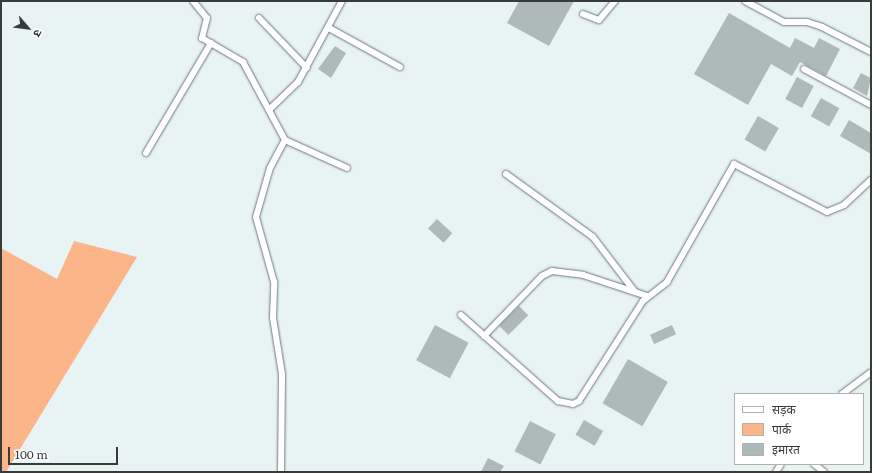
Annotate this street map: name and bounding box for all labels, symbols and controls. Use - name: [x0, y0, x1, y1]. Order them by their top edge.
- north arrow: [8, 8, 48, 48]
- text: उ: [30, 27, 47, 40]
- legend: [734, 393, 864, 465]
- text: सड़क: [772, 400, 796, 418]
- text: पार्क: [772, 420, 791, 438]
- scale bar: [10, 439, 120, 465]
- text: इमारत: [772, 440, 800, 458]
- text: 100 m: [15, 445, 48, 463]

